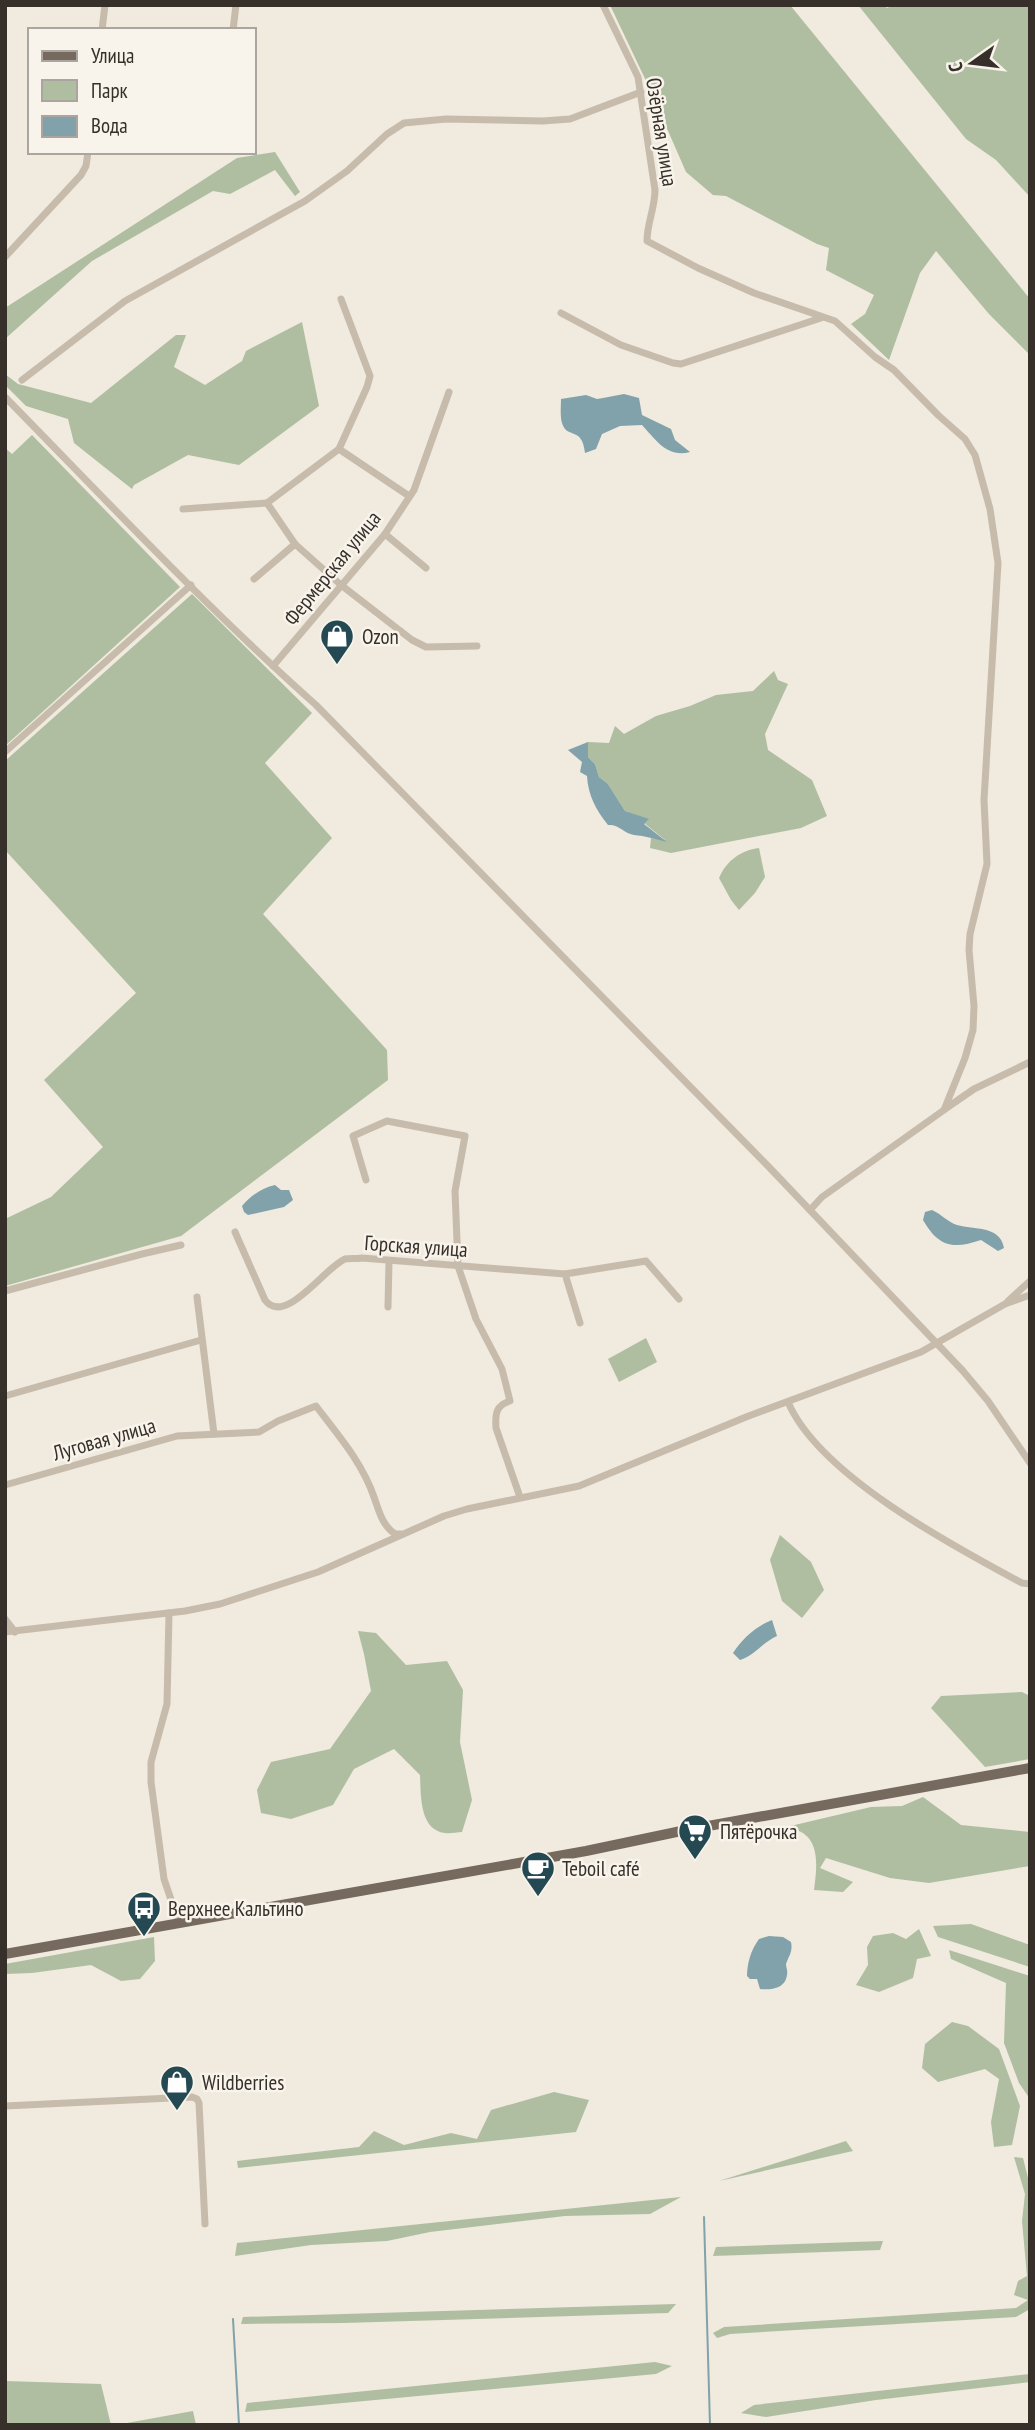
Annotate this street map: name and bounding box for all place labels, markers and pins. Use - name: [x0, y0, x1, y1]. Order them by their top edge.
- shop icon: Ozon: [318, 617, 356, 666]
- place label: Ozon: [362, 623, 399, 650]
- supermarket icon: Пятёрочка: [676, 1812, 714, 1861]
- place label: Пятёрочка: [720, 1818, 797, 1845]
- cafe icon: Teboil café: [519, 1849, 557, 1898]
- place label: Teboil café: [562, 1855, 640, 1882]
- bus stop icon: Верхнее Кальтино: [125, 1889, 163, 1938]
- place label: Верхнее Кальтино: [168, 1895, 304, 1922]
- shop icon: Wildberries: [158, 2063, 196, 2112]
- place label: Wildberries: [202, 2069, 284, 2096]

